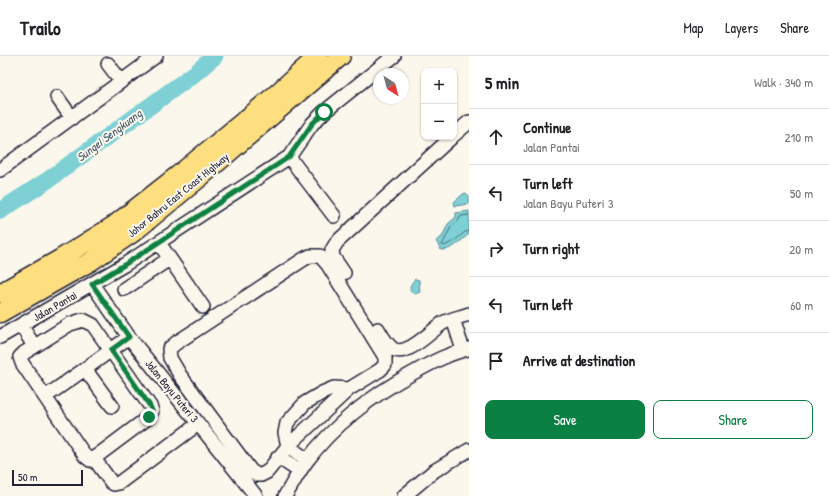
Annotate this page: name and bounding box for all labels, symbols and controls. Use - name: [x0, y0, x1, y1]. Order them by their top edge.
- text: Trailo: [20, 15, 61, 41]
- text: Map: [683, 18, 703, 37]
- text: Layers: [725, 18, 758, 37]
- text: Share: [780, 18, 809, 37]
- north arrow: [373, 68, 409, 104]
- map controls: [421, 68, 457, 140]
- button: +: [421, 68, 457, 104]
- text: 5 min: [485, 71, 519, 94]
- text: Walk · 340 m: [754, 73, 813, 91]
- route start: [315, 103, 333, 121]
- water label: Sungei Sengkuang: [73, 104, 146, 165]
- button: −: [421, 104, 457, 140]
- text: Continue: [523, 117, 571, 138]
- icon: ahead: [485, 126, 507, 148]
- text: 210 m: [785, 128, 813, 146]
- text: Jalan Pantai: [523, 138, 580, 156]
- street label: Johor Bahru East Coast Highway: [125, 150, 232, 240]
- text: Turn left: [523, 173, 573, 194]
- icon: left: [485, 182, 507, 204]
- text: 50 m: [790, 184, 813, 202]
- text: Jalan Bayu Puteri 3: [523, 194, 614, 212]
- icon: right: [485, 238, 507, 260]
- text: Turn right: [523, 238, 579, 259]
- text: 20 m: [789, 240, 813, 258]
- street label: Jalan Pantai: [31, 288, 79, 324]
- icon: left: [485, 294, 507, 316]
- text: Turn left: [523, 294, 573, 315]
- text: 60 m: [790, 296, 813, 314]
- icon: arrive: [485, 350, 507, 372]
- text: Arrive at destination: [523, 350, 635, 371]
- street label: Jalan Bayu Puteri 3: [142, 357, 202, 425]
- button: Save: [485, 400, 645, 439]
- button: Share: [653, 400, 813, 439]
- route end: [140, 408, 158, 426]
- scale bar: [12, 468, 83, 487]
- text: 50 m: [18, 470, 38, 484]

